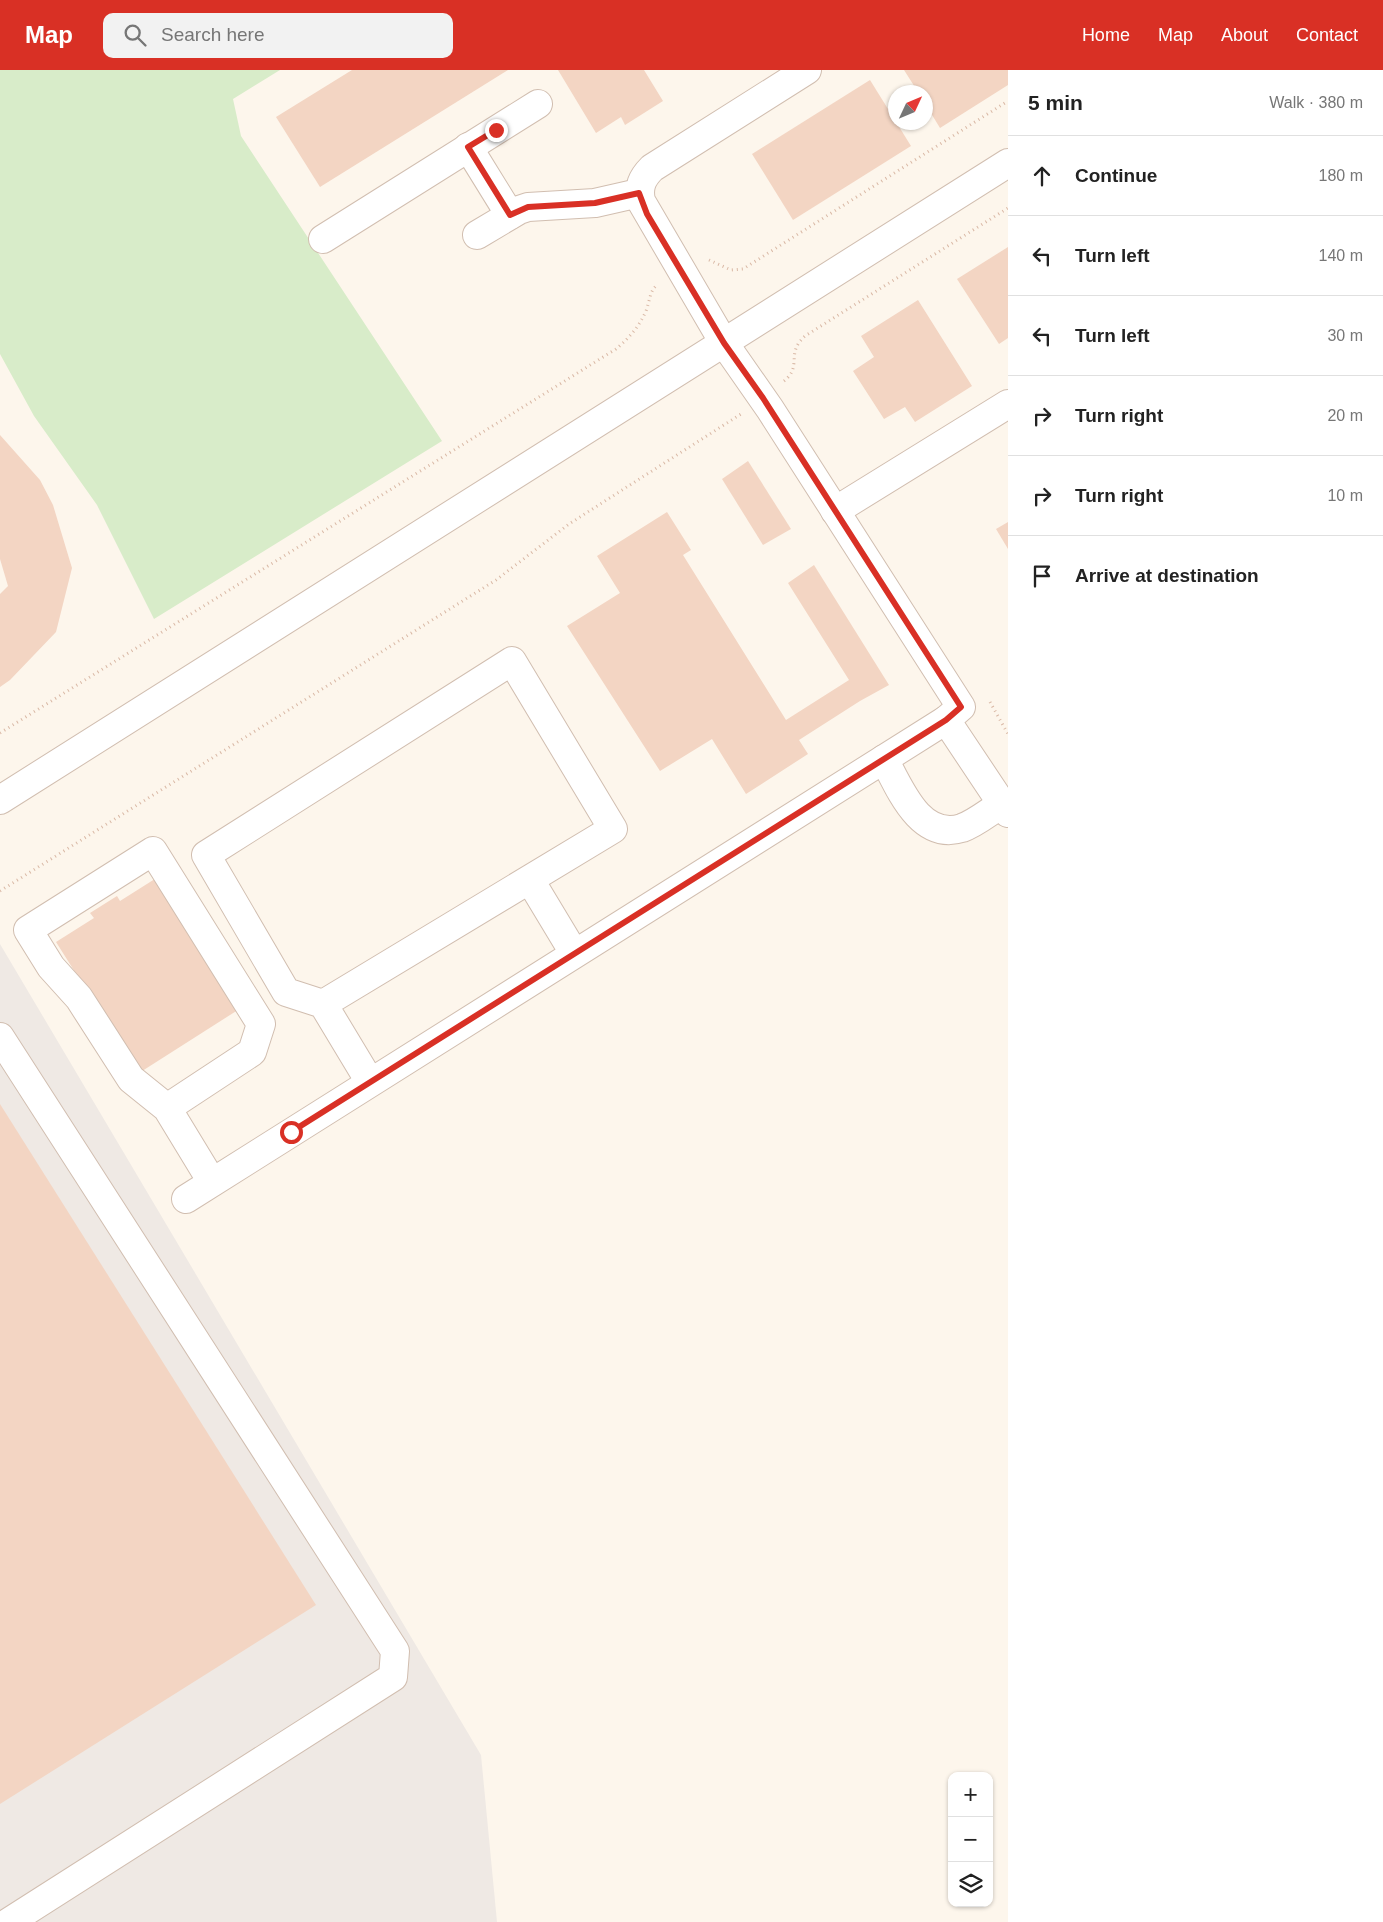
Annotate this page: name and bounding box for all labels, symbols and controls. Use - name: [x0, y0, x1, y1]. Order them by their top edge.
- search box: [103, 13, 453, 58]
- text: Map: [25, 21, 73, 48]
- icon: search: [121, 21, 149, 49]
- text: Search here: [161, 24, 265, 45]
- text: Home: [1082, 25, 1130, 45]
- text: Map: [1158, 25, 1193, 45]
- text: About: [1221, 25, 1268, 45]
- text: Contact: [1296, 25, 1358, 45]
- north arrow: [888, 85, 933, 130]
- text: 5 min: [1028, 91, 1083, 114]
- text: Walk · 380 m: [1269, 94, 1363, 111]
- route end: [485, 119, 508, 142]
- icon: ahead: [1028, 162, 1056, 190]
- text: Continue: [1075, 165, 1157, 186]
- text: 180 m: [1319, 167, 1363, 184]
- icon: left: [1028, 242, 1056, 270]
- text: Turn left: [1075, 245, 1150, 266]
- text: 140 m: [1319, 247, 1363, 264]
- icon: left: [1028, 322, 1056, 350]
- text: Turn left: [1075, 325, 1150, 346]
- text: 30 m: [1327, 327, 1363, 344]
- icon: right: [1028, 402, 1056, 430]
- text: Turn right: [1075, 405, 1163, 426]
- text: 20 m: [1327, 407, 1363, 424]
- icon: right: [1028, 482, 1056, 510]
- text: Turn right: [1075, 485, 1163, 506]
- text: 10 m: [1327, 487, 1363, 504]
- icon: arrive: [1028, 562, 1056, 590]
- text: Arrive at destination: [1075, 565, 1259, 586]
- route start: [280, 1121, 303, 1144]
- map controls: [948, 1772, 993, 1907]
- button: +: [948, 1772, 993, 1817]
- button: −: [948, 1817, 993, 1862]
- button: layers: [948, 1862, 993, 1907]

